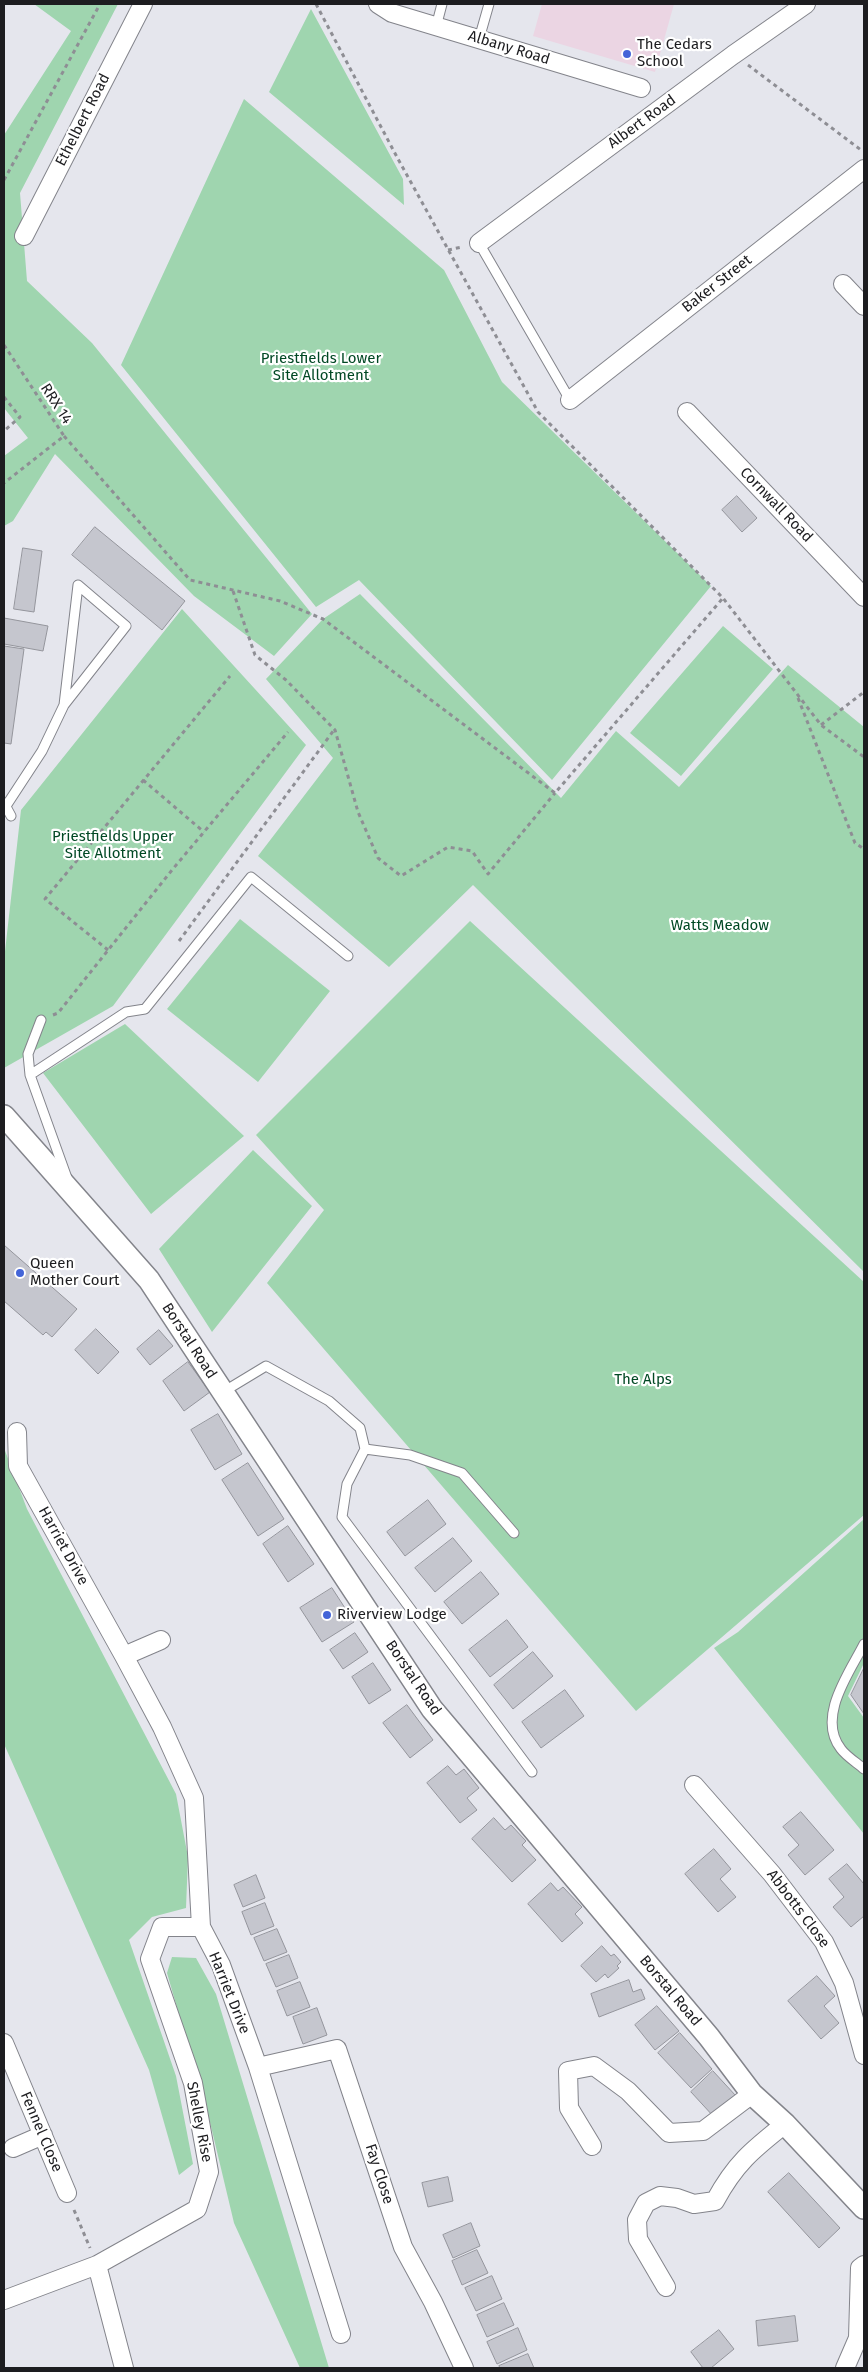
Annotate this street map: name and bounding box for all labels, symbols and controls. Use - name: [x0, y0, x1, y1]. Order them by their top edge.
- street label: Albany Road: [466, 27, 552, 69]
- place label: The Cedars School: [637, 36, 712, 71]
- marker: The Cedars School: [621, 48, 633, 60]
- street label: Ethelbert Road: [52, 71, 114, 169]
- street label: Albert Road: [604, 91, 680, 153]
- street label: Baker Street: [679, 251, 755, 317]
- park label: Priestfields Lower Site Allotment: [261, 350, 381, 385]
- street label: RRX 14: [36, 380, 76, 428]
- street label: Cornwall Road: [736, 464, 816, 546]
- park label: Priestfields Upper Site Allotment: [52, 828, 174, 863]
- park label: Watts Meadow: [671, 917, 769, 935]
- place label: Queen Mother Court: [30, 1255, 119, 1290]
- marker: Queen Mother Court: [14, 1267, 26, 1279]
- street label: Borstal Road: [158, 1300, 220, 1382]
- park label: The Alps: [614, 1371, 672, 1389]
- street label: Harriet Drive: [34, 1504, 92, 1588]
- place label: Riverview Lodge: [337, 1606, 447, 1624]
- marker: Riverview Lodge: [321, 1609, 333, 1621]
- street label: Borstal Road: [381, 1637, 445, 1719]
- street label: Abbotts Close: [763, 1866, 833, 1952]
- street label: Harriet Drive: [204, 1949, 254, 2037]
- street label: Borstal Road: [635, 1952, 705, 2030]
- street label: Shelley Rise: [182, 2080, 216, 2164]
- street label: Fennel Close: [16, 2089, 66, 2175]
- street label: Fay Close: [361, 2142, 397, 2206]

